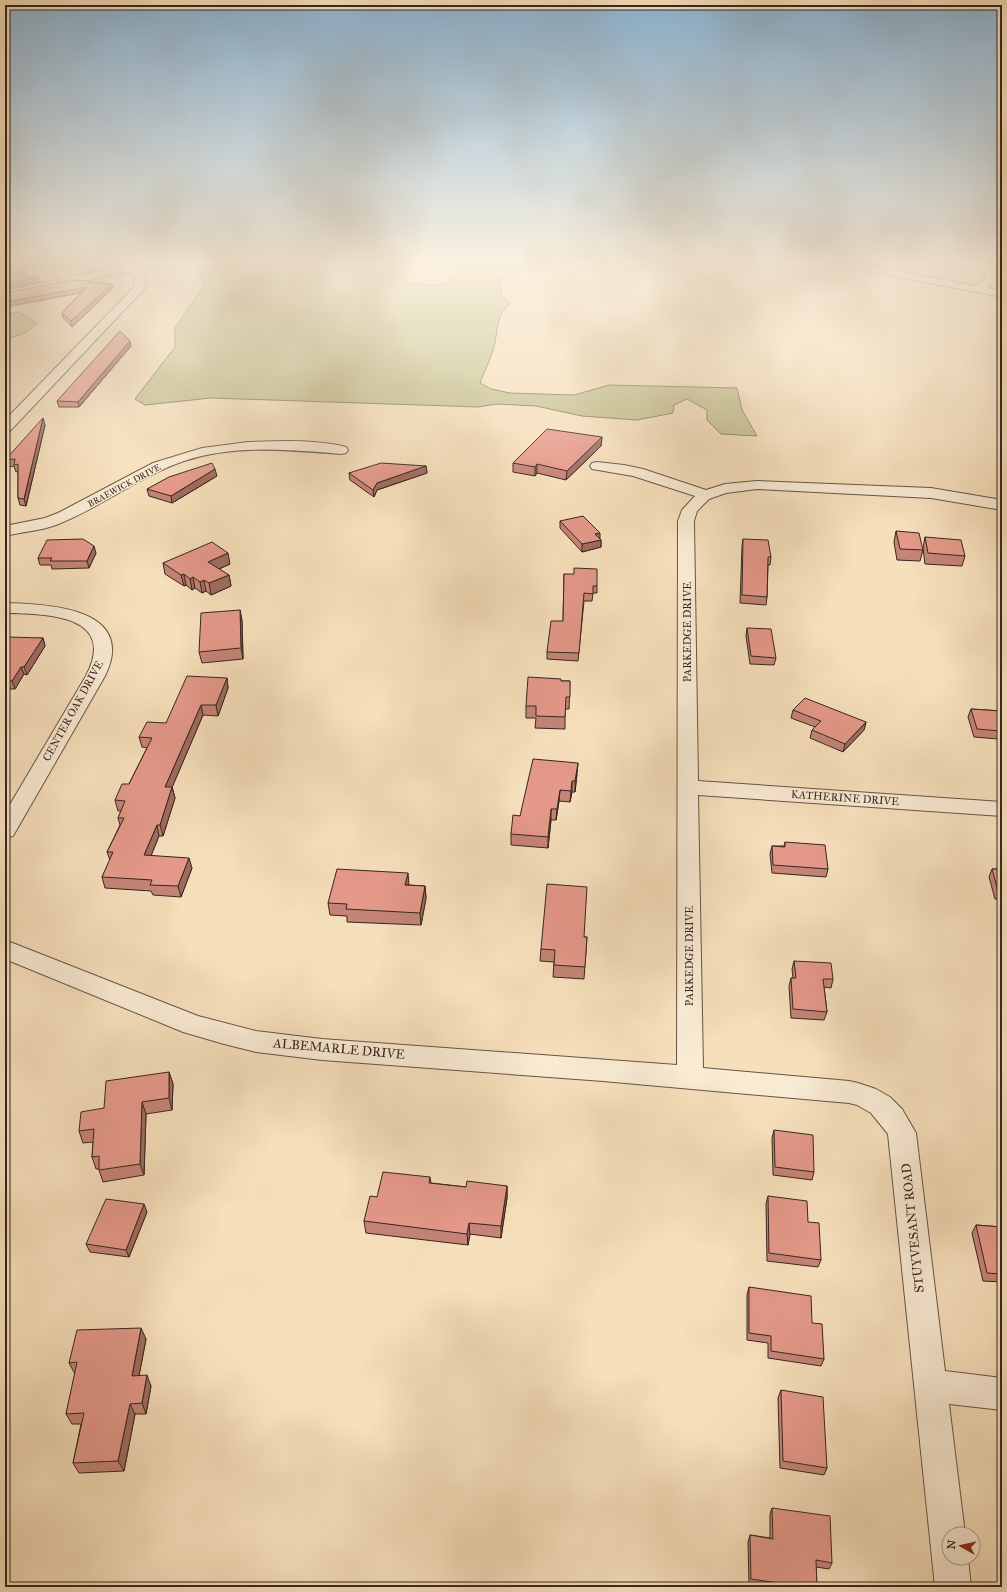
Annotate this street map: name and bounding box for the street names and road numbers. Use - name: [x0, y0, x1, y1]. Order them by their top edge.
- street label: BRAEWICK DRIVE: [86, 461, 163, 509]
- street label: PARKEDGE DRIVE: [681, 582, 694, 682]
- street label: CENTER OAK DRIVE: [40, 659, 106, 763]
- street label: KATHERINE DRIVE: [790, 788, 900, 808]
- street label: PARKEDGE DRIVE: [683, 906, 696, 1006]
- street label: ALBEMARLE DRIVE: [271, 1035, 406, 1063]
- street label: STUYVESANT ROAD: [898, 1162, 928, 1294]

